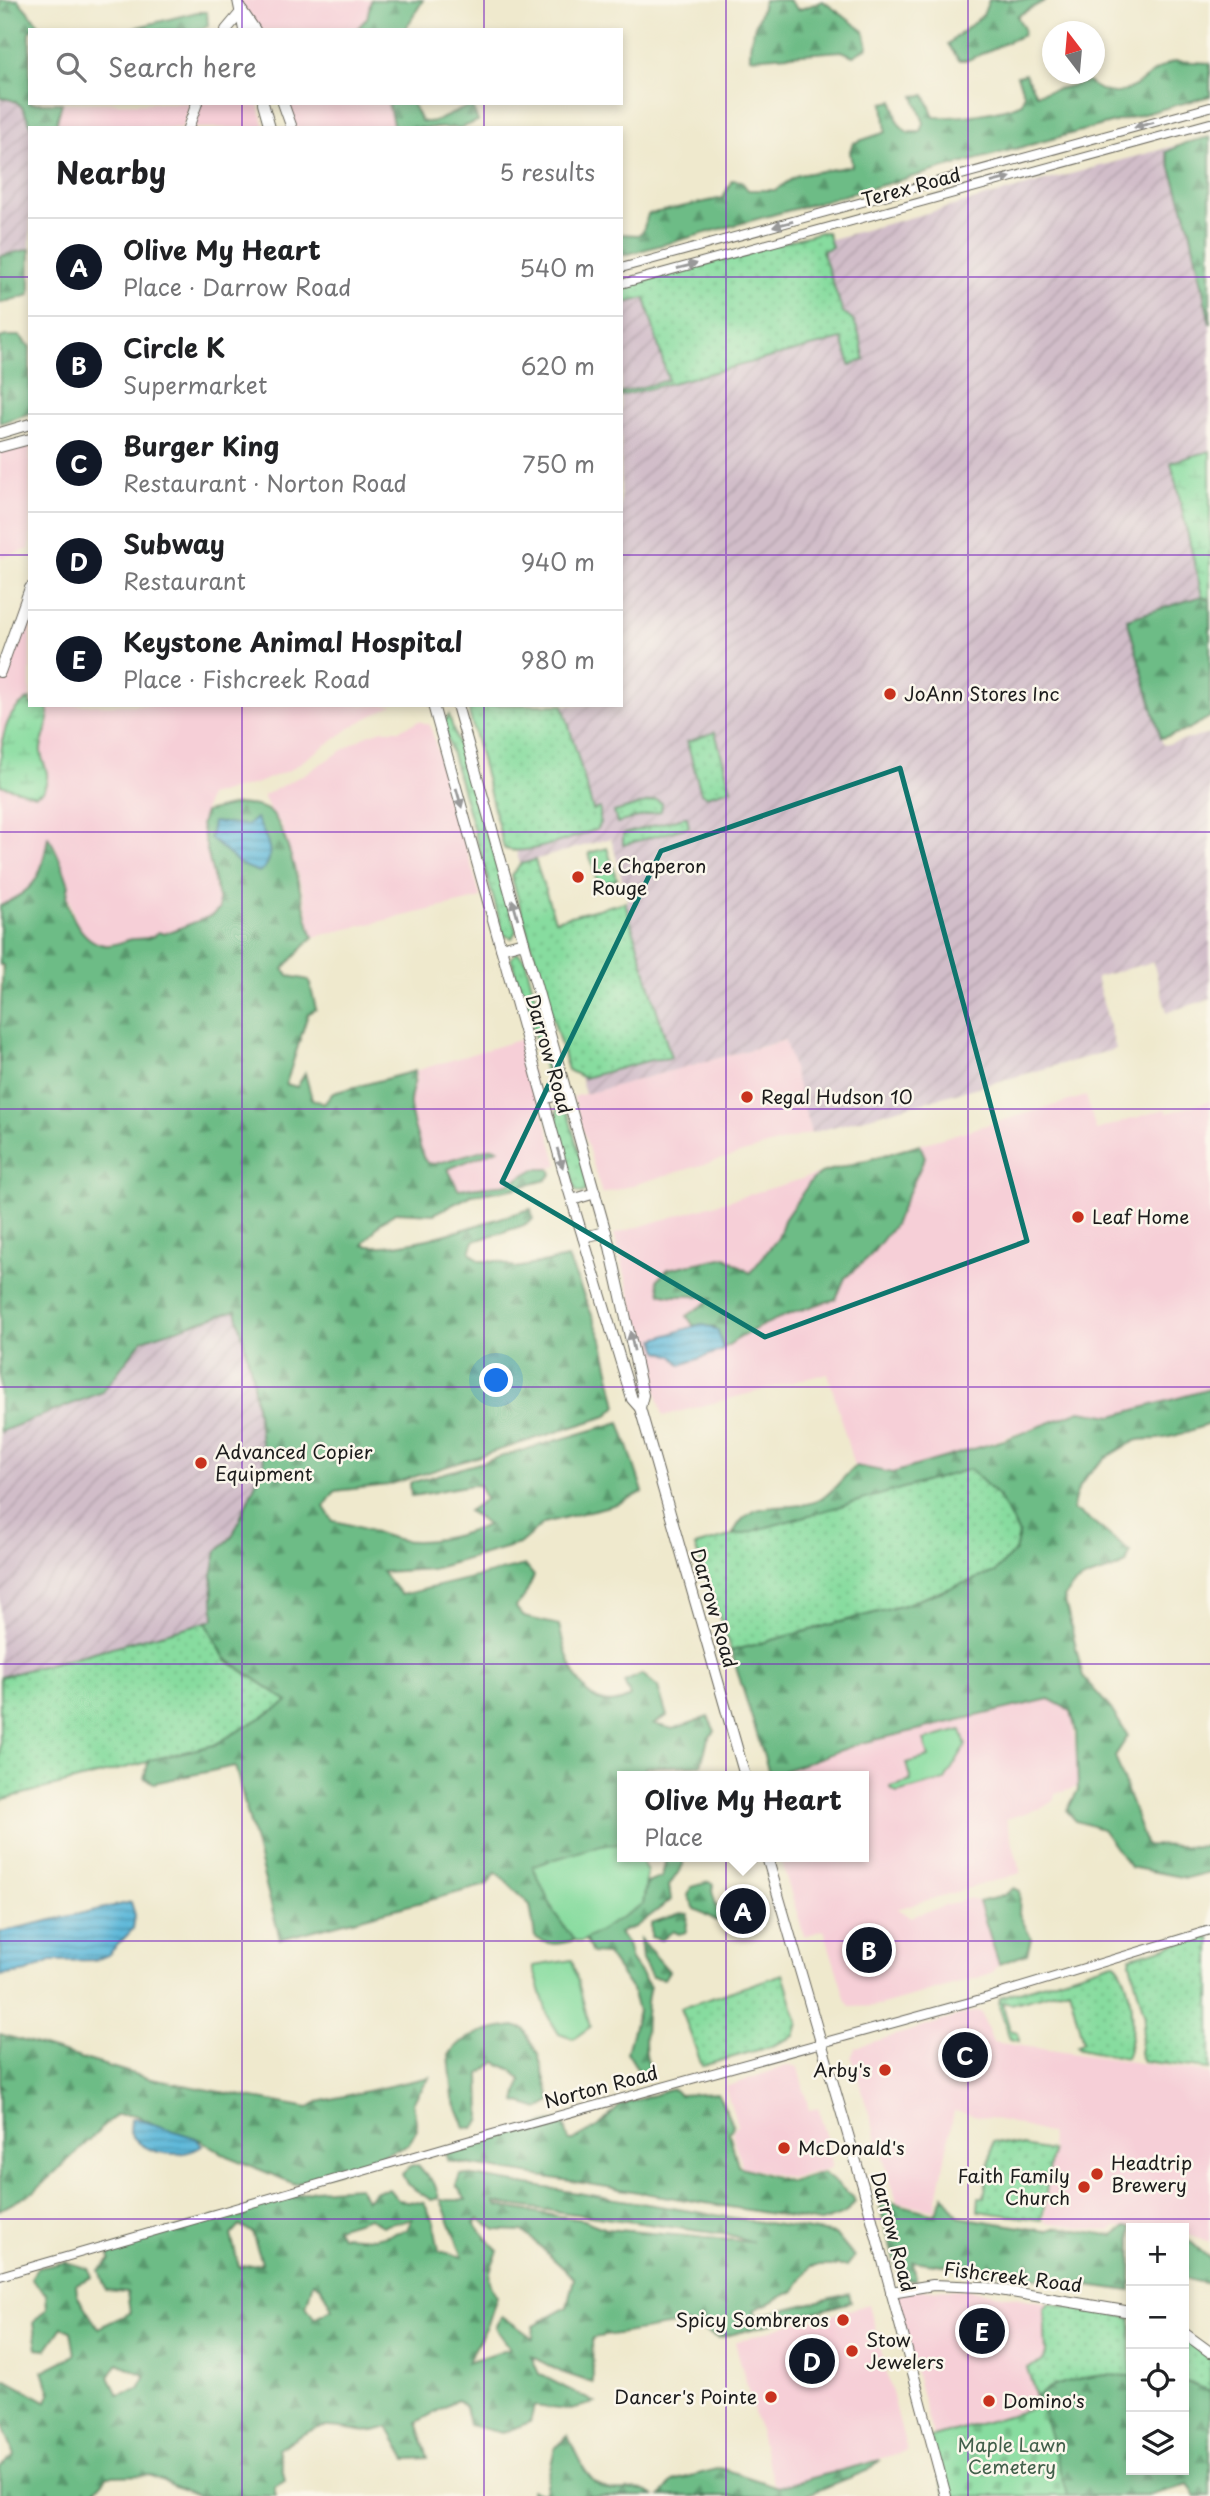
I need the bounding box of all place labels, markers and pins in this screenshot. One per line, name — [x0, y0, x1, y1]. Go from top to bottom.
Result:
place label: JoAnn Stores Inc — [904, 679, 1059, 707]
marker: JoAnn Stores Inc — [882, 686, 898, 702]
place label: Le Chaperon Rouge — [592, 851, 707, 901]
marker: Le Chaperon Rouge — [570, 869, 586, 885]
place label: Regal Hudson 10 — [761, 1082, 913, 1110]
marker: Regal Hudson 10 — [739, 1089, 755, 1105]
place label: Leaf Home — [1092, 1202, 1189, 1230]
marker: Leaf Home — [1070, 1209, 1086, 1225]
place label: Advanced Copier Equipment — [215, 1437, 373, 1487]
marker: Advanced Copier Equipment — [193, 1455, 209, 1471]
pin: A — [720, 1885, 766, 1937]
pin: B — [846, 1924, 892, 1976]
pin: C — [942, 2029, 988, 2081]
place label: Arby's — [813, 2055, 871, 2083]
marker: Arby's — [877, 2062, 893, 2078]
place label: McDonald's — [798, 2133, 905, 2161]
marker: McDonald's — [776, 2140, 792, 2156]
place label: Headtrip Brewery — [1111, 2148, 1192, 2198]
place label: Faith Family Church — [957, 2161, 1070, 2211]
marker: Headtrip Brewery — [1089, 2166, 1105, 2182]
marker: Faith Family Church — [1076, 2179, 1092, 2195]
place label: Spicy Sombreros — [675, 2305, 829, 2333]
pin: E — [959, 2305, 1005, 2357]
marker: Spicy Sombreros — [835, 2312, 851, 2328]
place label: Stow Jewelers — [866, 2325, 944, 2375]
pin: D — [789, 2335, 835, 2387]
marker: Stow Jewelers — [844, 2343, 860, 2359]
place label: Dancer's Pointe — [614, 2382, 757, 2410]
place label: Domino's — [1003, 2386, 1085, 2414]
marker: Dancer's Pointe — [763, 2389, 779, 2405]
marker: Domino's — [981, 2393, 997, 2409]

